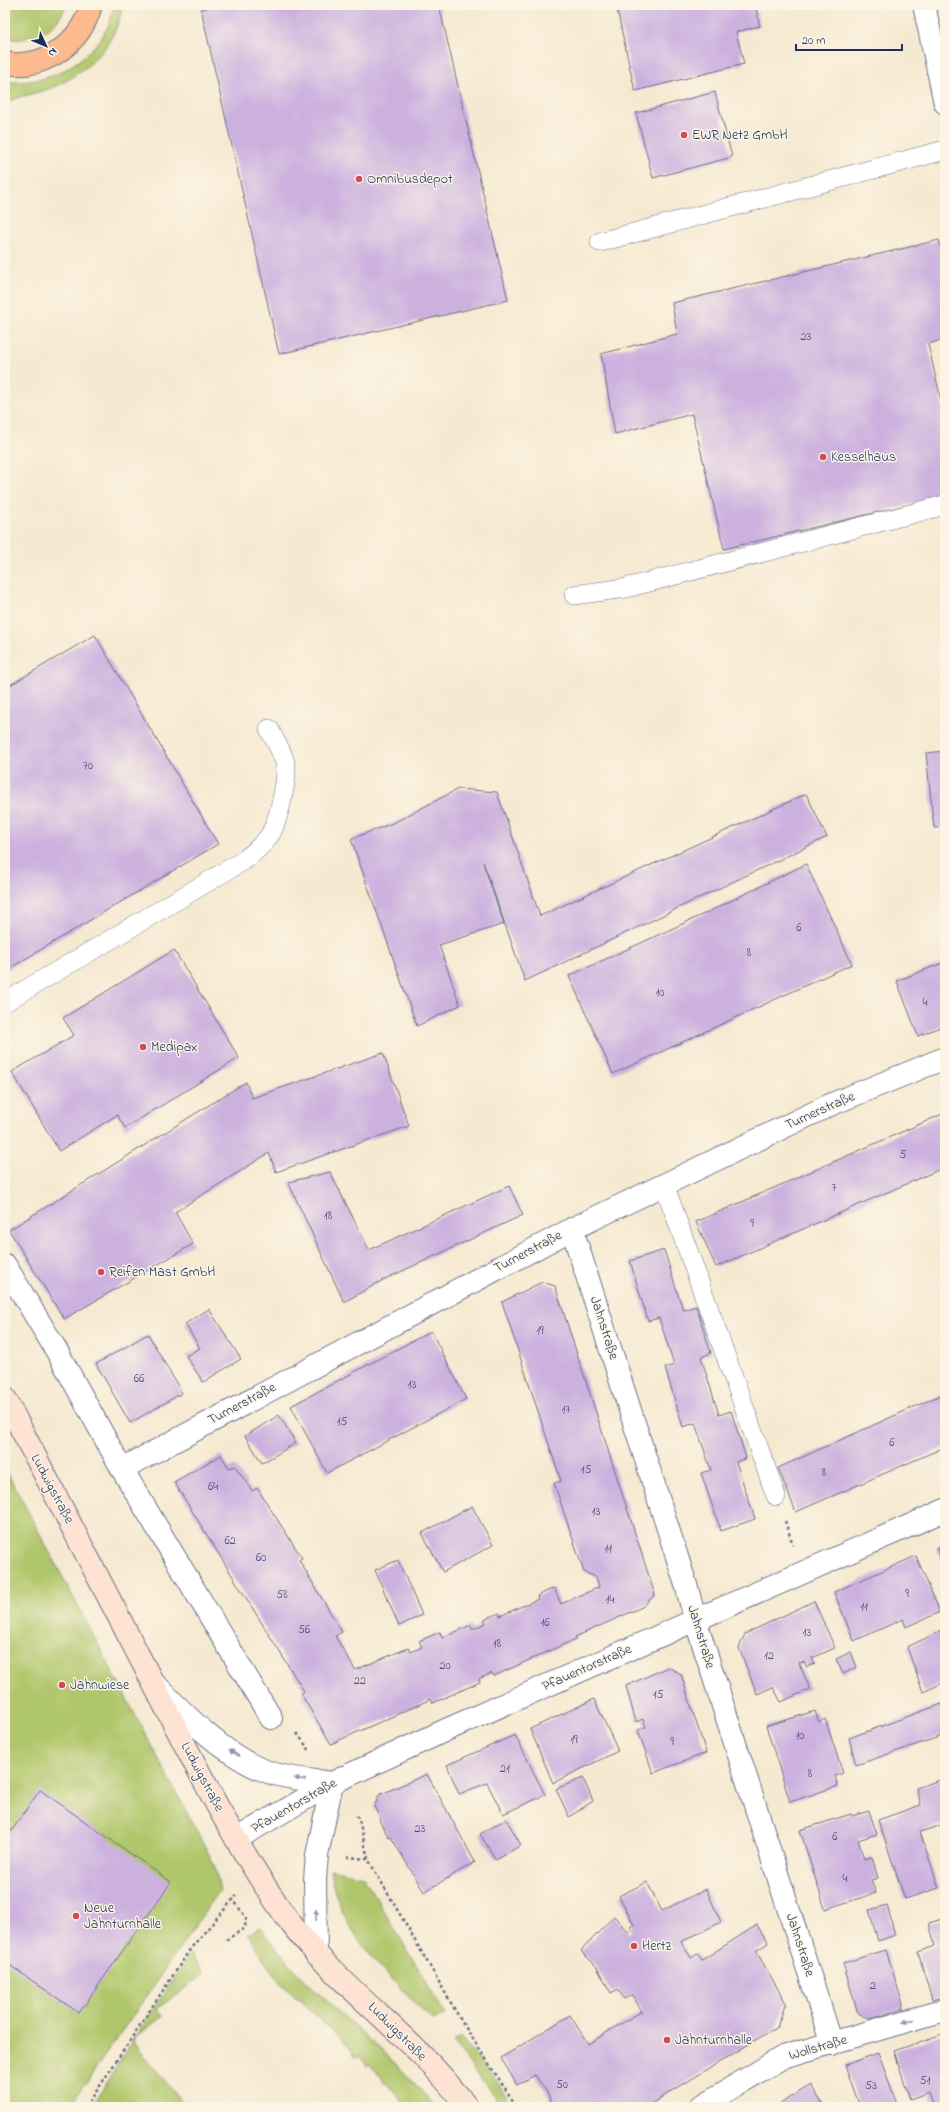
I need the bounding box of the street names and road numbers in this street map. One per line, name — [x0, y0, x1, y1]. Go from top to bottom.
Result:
street label: Turnerstraße — [782, 1086, 859, 1136]
street label: Turnerstraße — [490, 1225, 566, 1279]
street label: Jahnstraße — [584, 1294, 624, 1363]
street label: Turnerstraße — [204, 1377, 280, 1431]
street label: Ludwigstraße — [24, 1450, 80, 1529]
street label: Jahnstraße — [681, 1603, 721, 1672]
street label: Pfauentorstraße — [539, 1639, 636, 1697]
street label: Ludwigstraße — [174, 1738, 230, 1817]
street label: Pfauentorstraße — [247, 1773, 341, 1839]
street label: Jahnstraße — [780, 1911, 820, 1980]
street label: Ludwigstraße — [362, 1998, 432, 2068]
street label: Wollstraße — [786, 2029, 850, 2066]

